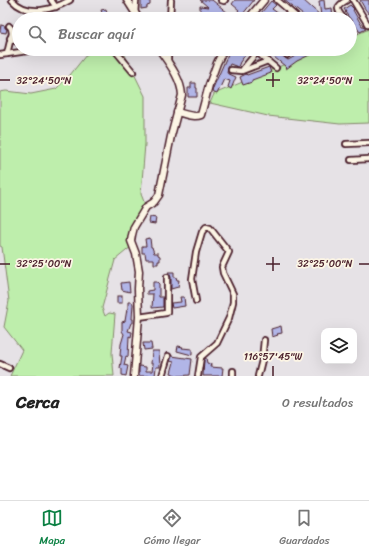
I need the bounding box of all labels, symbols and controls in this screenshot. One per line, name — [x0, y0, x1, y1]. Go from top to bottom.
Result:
search box — [12, 12, 357, 56]
text: Buscar aquí — [58, 21, 135, 47]
icon: search — [26, 23, 48, 45]
text: 32°24'50"N — [17, 72, 71, 90]
text: 32°24'50"N — [298, 72, 352, 90]
text: 32°25'00"N — [17, 255, 71, 273]
text: 32°25'00"N — [298, 255, 352, 273]
map controls — [321, 328, 357, 364]
button: layers — [321, 328, 357, 364]
text: 116°57'45"W — [244, 348, 302, 366]
text: Cerca — [16, 387, 59, 417]
text: 0 resultados — [282, 391, 353, 414]
tab: Mapa — [39, 507, 65, 550]
tab: Cómo llegar — [144, 507, 201, 550]
tab: Guardados — [279, 507, 330, 550]

